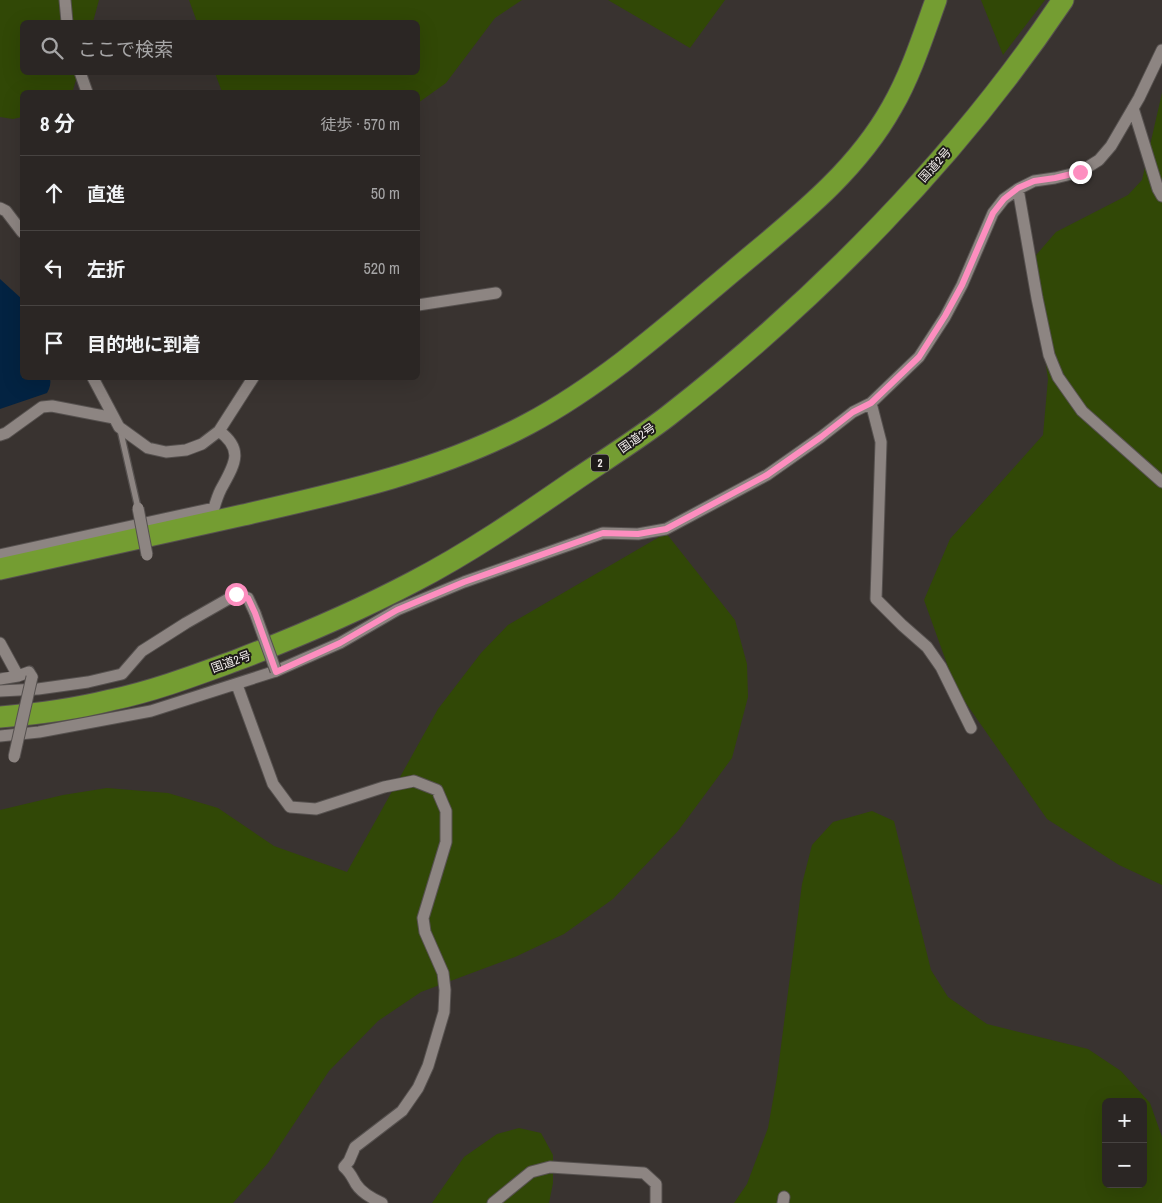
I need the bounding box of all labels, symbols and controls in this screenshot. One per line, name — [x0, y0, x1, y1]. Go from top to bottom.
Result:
search box — [20, 20, 420, 75]
icon: search — [38, 34, 66, 62]
text: ここで検索 — [78, 36, 173, 62]
text: 8 分 — [40, 109, 75, 138]
text: 徒歩 · 570 m — [321, 113, 400, 135]
street label: 国道2号 — [915, 144, 955, 186]
route end — [1069, 161, 1092, 184]
icon: ahead — [40, 179, 68, 207]
text: 直進 — [87, 181, 125, 207]
text: 50 m — [371, 182, 400, 204]
icon: left — [40, 254, 68, 282]
text: 左折 — [87, 256, 125, 282]
text: 520 m — [364, 257, 400, 279]
icon: arrive — [40, 329, 68, 357]
text: 目的地に到着 — [87, 331, 201, 357]
street label: 国道2号 — [615, 420, 659, 456]
road number: 2 — [591, 454, 609, 472]
route start — [225, 583, 248, 606]
street label: 国道2号 — [209, 647, 253, 677]
map controls — [1102, 1098, 1147, 1188]
button: + — [1102, 1098, 1147, 1143]
button: − — [1102, 1143, 1147, 1188]

